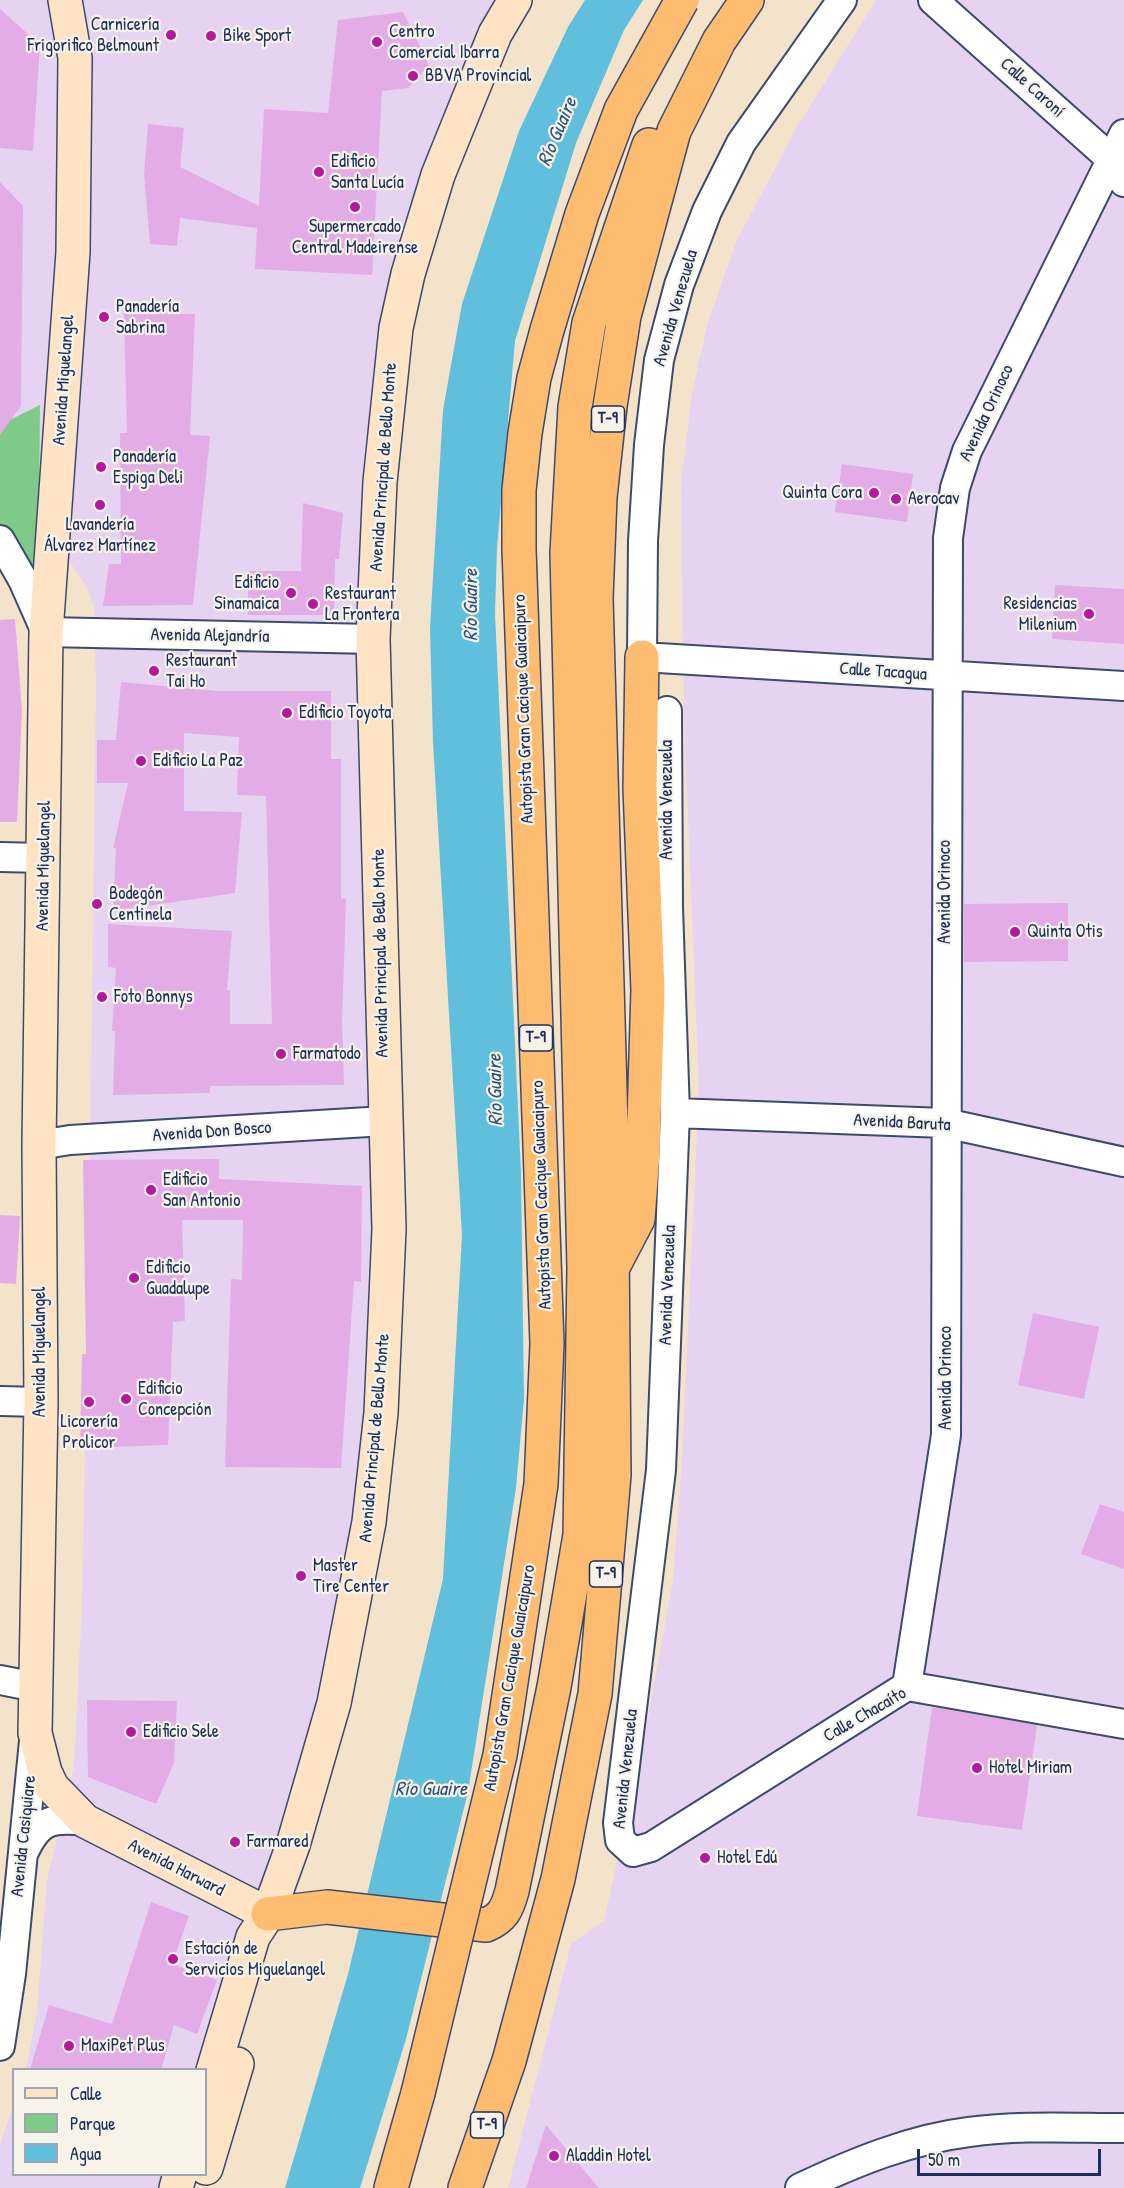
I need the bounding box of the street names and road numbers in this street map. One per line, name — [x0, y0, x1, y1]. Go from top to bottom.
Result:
street label: Calle Caroní — [995, 53, 1069, 123]
street label: Avenida Venezuela — [649, 247, 703, 369]
street label: Avenida Miguelangel — [49, 314, 79, 446]
street label: Avenida Orinoco — [955, 361, 1019, 465]
street label: Avenida Principal de Bello Monte — [366, 362, 402, 572]
road number: T-9 — [592, 406, 624, 432]
street label: Autopista Gran Cacique Guaicaipuro — [509, 594, 539, 824]
street label: Avenida Alejandría — [150, 624, 270, 648]
street label: Calle Tacagua — [838, 658, 928, 686]
street label: Avenida Venezuela — [656, 740, 678, 860]
street label: Avenida Miguelangel — [32, 801, 56, 931]
street label: Avenida Orinoco — [934, 840, 956, 944]
street label: Avenida Principal de Bello Monte — [368, 848, 394, 1058]
road number: T-9 — [520, 1025, 552, 1051]
street label: Autopista Gran Cacique Guaicaipuro — [527, 1080, 557, 1310]
street label: Avenida Baruta — [853, 1110, 951, 1136]
street label: Avenida Don Bosco — [152, 1117, 272, 1147]
street label: Avenida Venezuela — [655, 1225, 681, 1345]
street label: Avenida Miguelangel — [29, 1287, 51, 1417]
street label: Avenida Orinoco — [935, 1326, 957, 1430]
street label: Avenida Principal de Bello Monte — [355, 1333, 395, 1543]
road number: T-9 — [590, 1561, 622, 1587]
street label: Autopista Gran Cacique Guaicaipuro — [479, 1563, 541, 1793]
street label: Calle Chacaíto — [820, 1683, 910, 1747]
street label: Avenida Venezuela — [609, 1708, 643, 1830]
street label: Avenida Casiquiare — [7, 1774, 41, 1898]
street label: Avenida Harward — [124, 1834, 228, 1902]
road number: T-9 — [470, 2112, 504, 2138]

